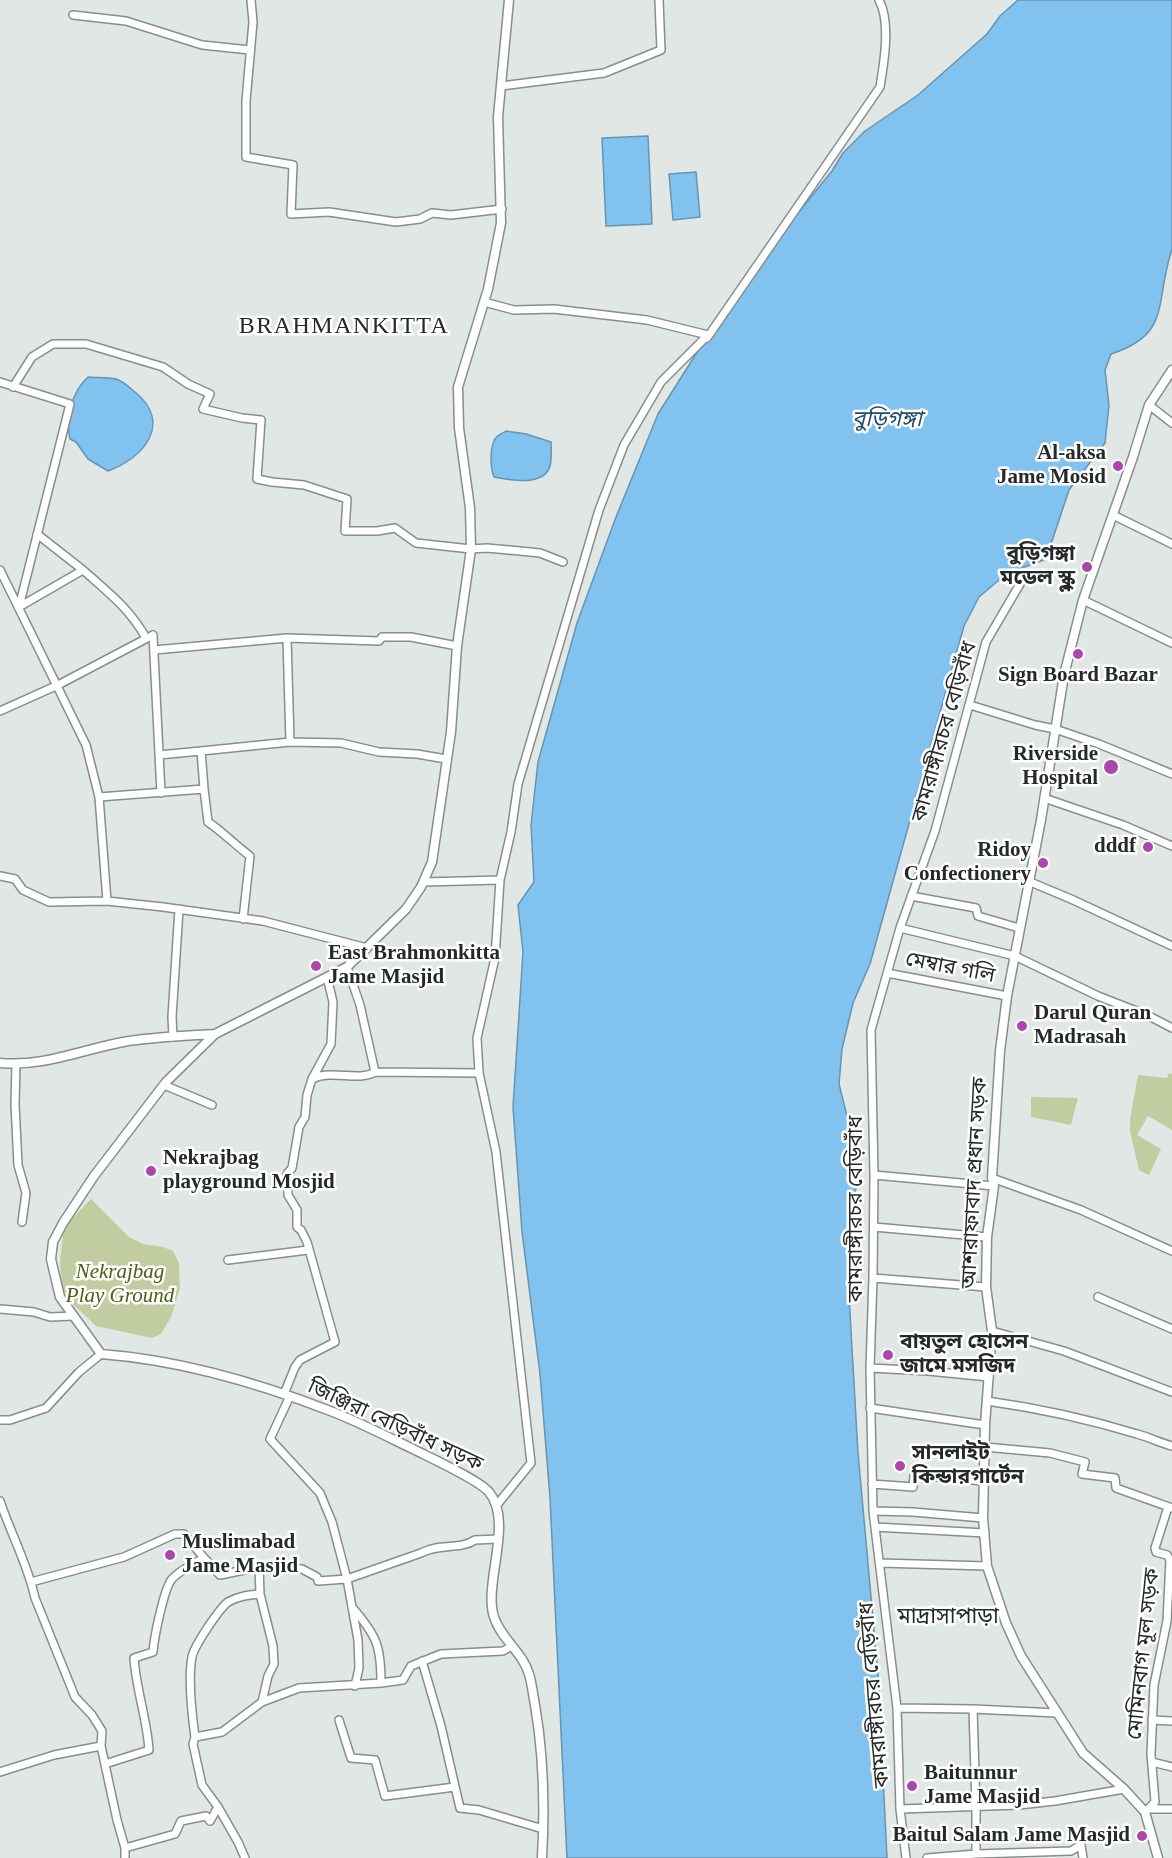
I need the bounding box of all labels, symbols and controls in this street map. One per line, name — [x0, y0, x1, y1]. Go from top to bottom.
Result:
district label: BRAHMANKITTA — [239, 313, 449, 341]
water label: বুড়িগঙ্গা — [852, 407, 922, 433]
place label: Al-aksa Jame Mosid — [997, 441, 1106, 491]
marker: Al-aksa Jame Mosid — [1111, 459, 1125, 473]
place label: বুড়িগঙ্গা মডেল স্কুল — [1000, 542, 1075, 592]
marker: বুড়িগঙ্গা মডেল স্কুল — [1080, 560, 1094, 574]
street label: কামরাঙ্গীরচর বেড়িবাঁধ — [907, 639, 983, 825]
marker: Sign Board Bazar — [1071, 647, 1085, 661]
place label: Sign Board Bazar — [998, 663, 1158, 689]
place label: Riverside Hospital — [1013, 742, 1098, 792]
marker: Riverside Hospital — [1102, 758, 1120, 776]
place label: dddf — [1094, 834, 1136, 860]
place label: Ridoy Confectionery — [904, 838, 1031, 888]
marker: dddf — [1141, 840, 1155, 854]
marker: Ridoy Confectionery — [1036, 856, 1050, 870]
place label: East Brahmonkitta Jame Masjid — [328, 941, 500, 991]
street label: মেম্বার গলি — [903, 947, 997, 989]
marker: East Brahmonkitta Jame Masjid — [309, 959, 323, 973]
place label: Darul Quran Madrasah — [1034, 1001, 1151, 1051]
marker: Darul Quran Madrasah — [1015, 1019, 1029, 1033]
street label: আশরাফাবাদ প্রধান সড়ক — [957, 1077, 993, 1289]
street label: কামরাঙ্গীরচর বেড়িবাঁধ — [843, 1116, 869, 1302]
place label: Nekrajbag playground Mosjid — [163, 1146, 335, 1196]
marker: Nekrajbag playground Mosjid — [144, 1164, 158, 1178]
park label: Nekrajbag Play Ground — [66, 1259, 174, 1309]
place label: বায়তুল হোসেন জামে মসজিদ — [900, 1330, 1028, 1380]
marker: বায়তুল হোসেন জামে মসজিদ — [881, 1348, 895, 1362]
street label: জিঞ্জিরা বেড়িবাঁধ সড়ক — [304, 1374, 486, 1478]
place label: সানলাইট কিন্ডারগার্টেন — [912, 1441, 1024, 1491]
marker: সানলাইট কিন্ডারগার্টেন — [893, 1459, 907, 1473]
place label: Muslimabad Jame Masjid — [182, 1530, 298, 1580]
marker: Muslimabad Jame Masjid — [163, 1548, 177, 1562]
street label: মোমিনবাগ মূল সড়ক — [1122, 1567, 1166, 1741]
street label: কামরাঙ্গীরচর বেড়িবাঁধ — [854, 1601, 896, 1789]
district label: মাদ্রাসাপাড়া — [897, 1604, 999, 1630]
place label: Baitunnur Jame Masjid — [924, 1761, 1040, 1811]
marker: Baitunnur Jame Masjid — [905, 1779, 919, 1793]
place label: Baitul Salam Jame Masjid — [893, 1823, 1130, 1849]
marker: Baitul Salam Jame Masjid — [1135, 1829, 1149, 1843]

